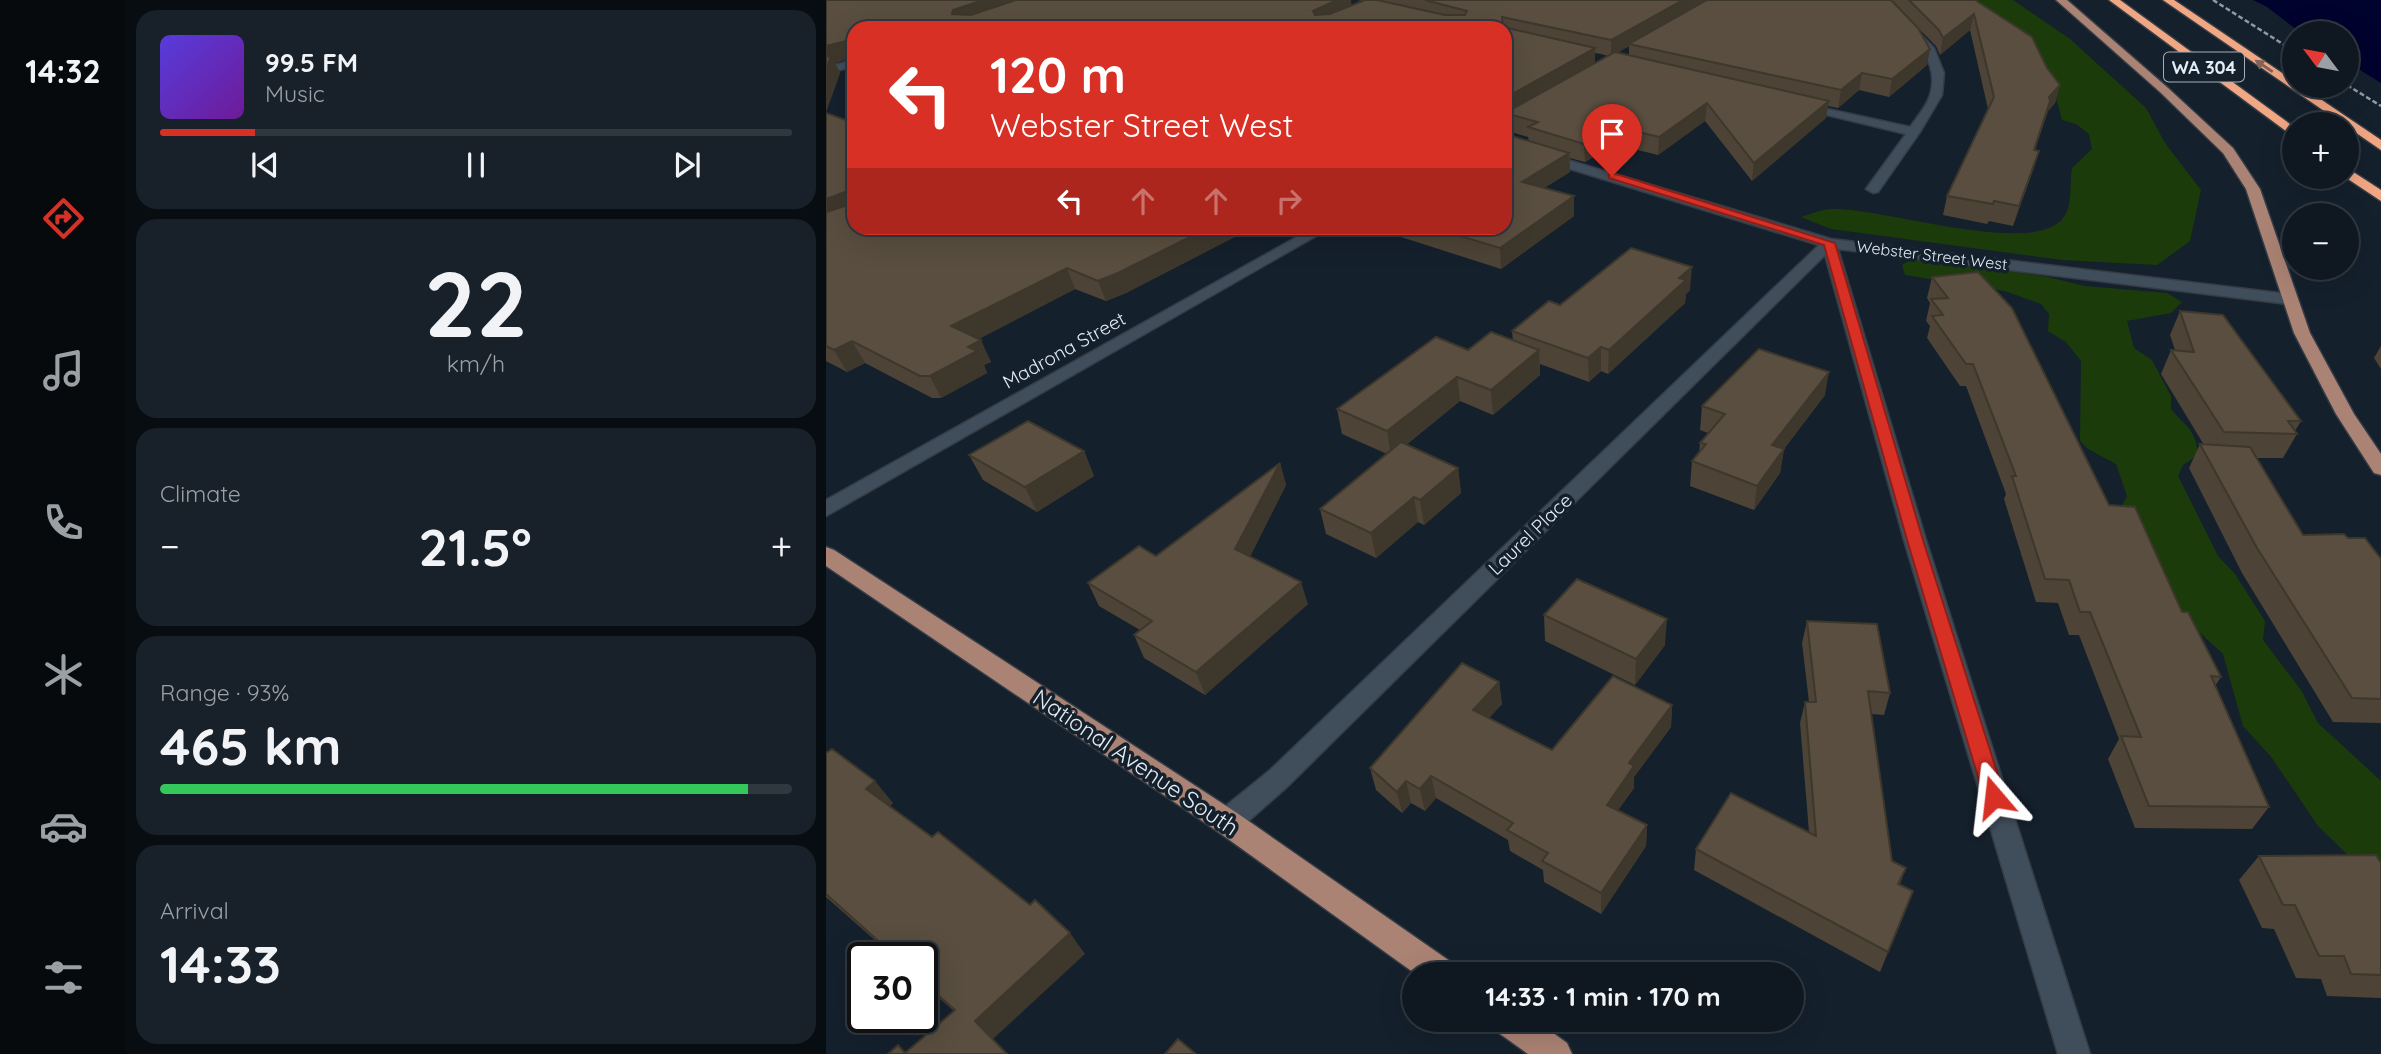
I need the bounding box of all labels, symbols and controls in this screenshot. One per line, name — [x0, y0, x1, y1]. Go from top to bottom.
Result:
north arrow — [2282, 21, 2359, 98]
map controls — [2282, 21, 2359, 280]
text: 120 m — [990, 44, 1126, 105]
text: 99.5 FM — [265, 46, 358, 79]
icon: left — [875, 49, 966, 140]
text: 14:32 — [25, 51, 101, 91]
road number: WA 304 — [2164, 52, 2244, 82]
one-way arrow — [2254, 60, 2274, 73]
text: Music — [265, 79, 325, 108]
pin — [1582, 104, 1642, 176]
text: Webster Street West — [990, 105, 1293, 145]
button: + — [2282, 112, 2359, 189]
icon: arrive — [1593, 115, 1631, 153]
icon: previous — [246, 146, 284, 184]
icon: pause — [457, 146, 495, 184]
icon: next — [668, 146, 706, 184]
icon: left — [1051, 182, 1089, 220]
icon: ahead — [1124, 182, 1162, 220]
icon: ahead — [1197, 182, 1235, 220]
icon: right — [1270, 182, 1308, 220]
icon: directions — [39, 194, 88, 243]
button: − — [2282, 203, 2359, 280]
street label: Webster Street West — [1856, 236, 2008, 274]
text: 22 — [424, 246, 528, 360]
street label: Madrona Street — [998, 306, 1130, 394]
icon: music — [39, 346, 88, 395]
text: km/h — [447, 349, 505, 378]
text: Climate — [160, 479, 241, 508]
street label: Laurel Place — [1483, 488, 1577, 580]
icon: phone — [39, 498, 88, 547]
text: 21.5° — [419, 514, 532, 579]
text: − — [160, 522, 180, 570]
text: + — [771, 522, 792, 570]
icon: climate — [39, 650, 88, 699]
text: Range · 93% — [160, 678, 289, 707]
street label: National Avenue South — [1028, 682, 1244, 842]
text: 465 km — [160, 713, 341, 778]
position arrow — [1957, 760, 2031, 834]
icon: car — [39, 802, 88, 851]
text: Arrival — [160, 896, 229, 925]
text: 14:33 — [160, 931, 281, 996]
speed limit sign: 30 — [847, 942, 938, 1033]
icon: filters — [39, 953, 88, 1002]
text: 14:33 · 1 min · 170 m — [1485, 980, 1721, 1013]

